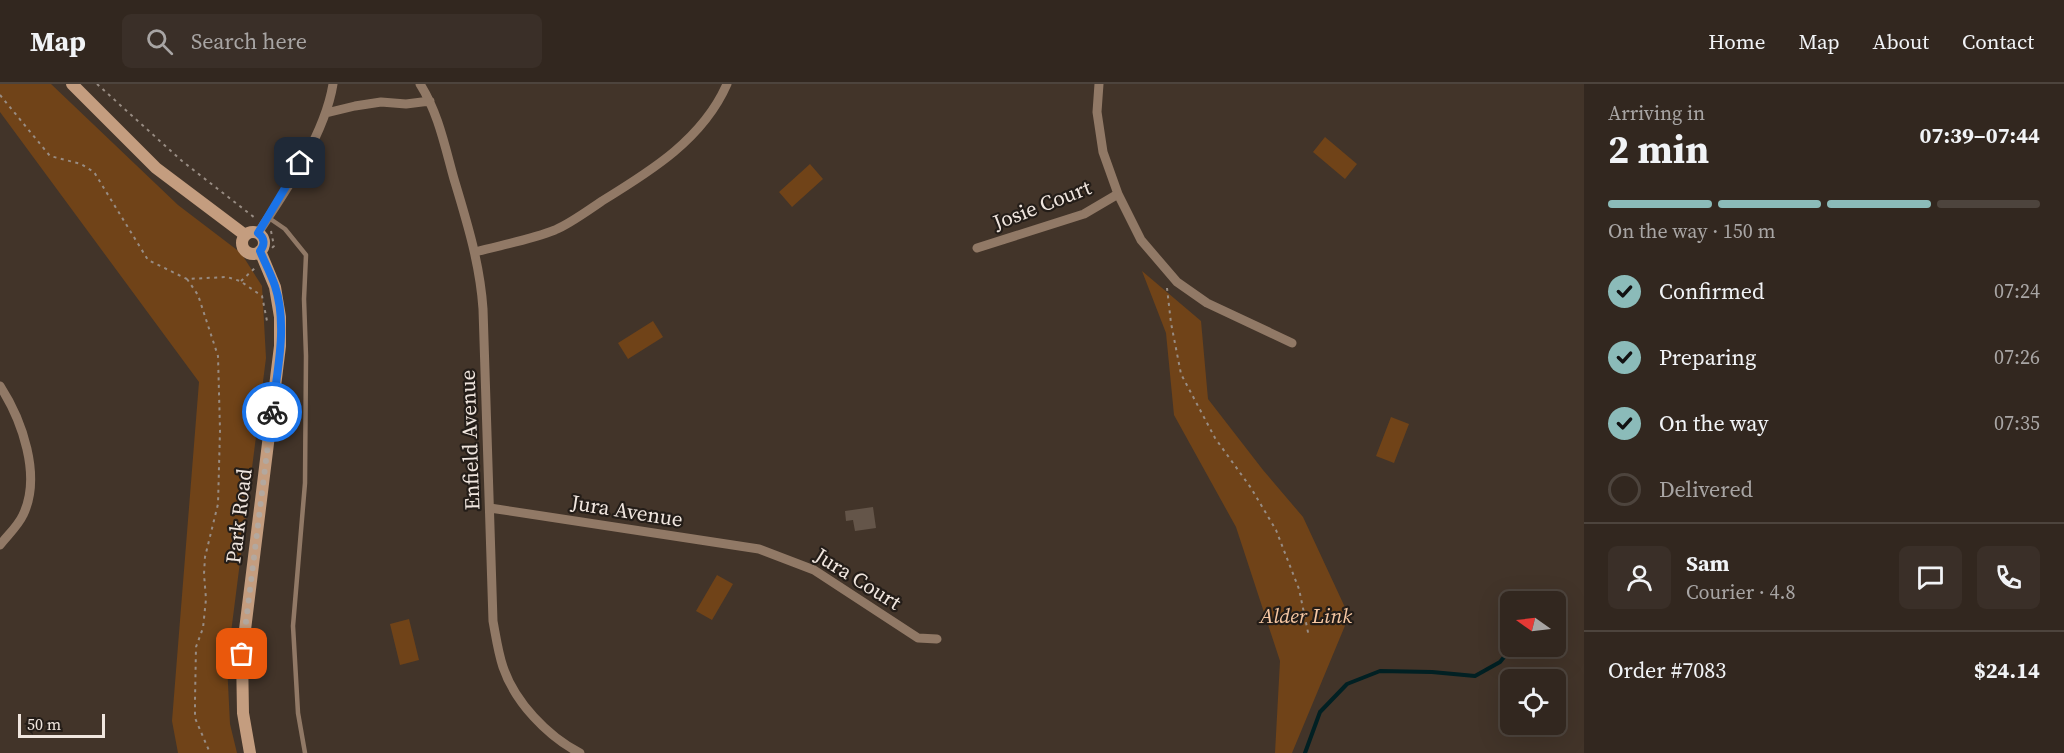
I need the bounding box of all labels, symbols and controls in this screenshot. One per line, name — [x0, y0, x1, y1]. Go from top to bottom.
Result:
search box — [122, 14, 542, 68]
text: Map — [30, 22, 86, 60]
icon: search — [143, 25, 176, 58]
text: Search here — [191, 26, 307, 56]
text: Home — [1708, 27, 1766, 56]
text: Map — [1799, 27, 1840, 56]
text: About — [1873, 27, 1929, 56]
text: Contact — [1962, 27, 2034, 56]
text: Arriving in — [1608, 99, 1705, 127]
text: 07:39–07:44 — [1920, 120, 2040, 150]
text: 2 min — [1608, 123, 1709, 176]
pin — [274, 137, 325, 188]
icon: home — [283, 146, 316, 179]
street label: Josie Court — [988, 173, 1095, 237]
text: On the way · 150 m — [1608, 217, 1775, 245]
icon: check — [1608, 275, 1641, 308]
text: Confirmed — [1659, 276, 1764, 306]
text: 07:24 — [1994, 277, 2040, 305]
icon: check — [1608, 341, 1641, 374]
text: Preparing — [1659, 342, 1756, 372]
text: 07:26 — [1994, 343, 2040, 371]
street label: Enfield Avenue — [453, 369, 486, 511]
courier — [242, 382, 302, 442]
icon: bike — [256, 396, 289, 429]
icon: check — [1608, 407, 1641, 440]
text: On the way — [1659, 408, 1768, 438]
text: 07:35 — [1994, 409, 2040, 437]
street label: Park Road — [218, 467, 259, 565]
text: Delivered — [1659, 474, 1753, 504]
street label: Jura Avenue — [568, 487, 685, 534]
street label: Jura Court — [809, 540, 907, 617]
button: person — [1608, 546, 1671, 609]
button: chat — [1899, 546, 1962, 609]
button: phone — [1977, 546, 2040, 609]
text: Sam — [1686, 548, 1730, 578]
text: Courier · 4.8 — [1686, 578, 1795, 606]
north arrow — [1500, 591, 1566, 657]
map controls — [1500, 591, 1566, 735]
park label: Alder Link — [1259, 601, 1352, 630]
pin — [216, 628, 267, 679]
icon: bag — [225, 637, 258, 670]
text: Order #7083 — [1608, 655, 1726, 685]
text: $24.14 — [1974, 655, 2040, 685]
button: locate — [1500, 669, 1566, 735]
scale bar — [18, 711, 105, 738]
text: 50 m — [27, 713, 61, 735]

